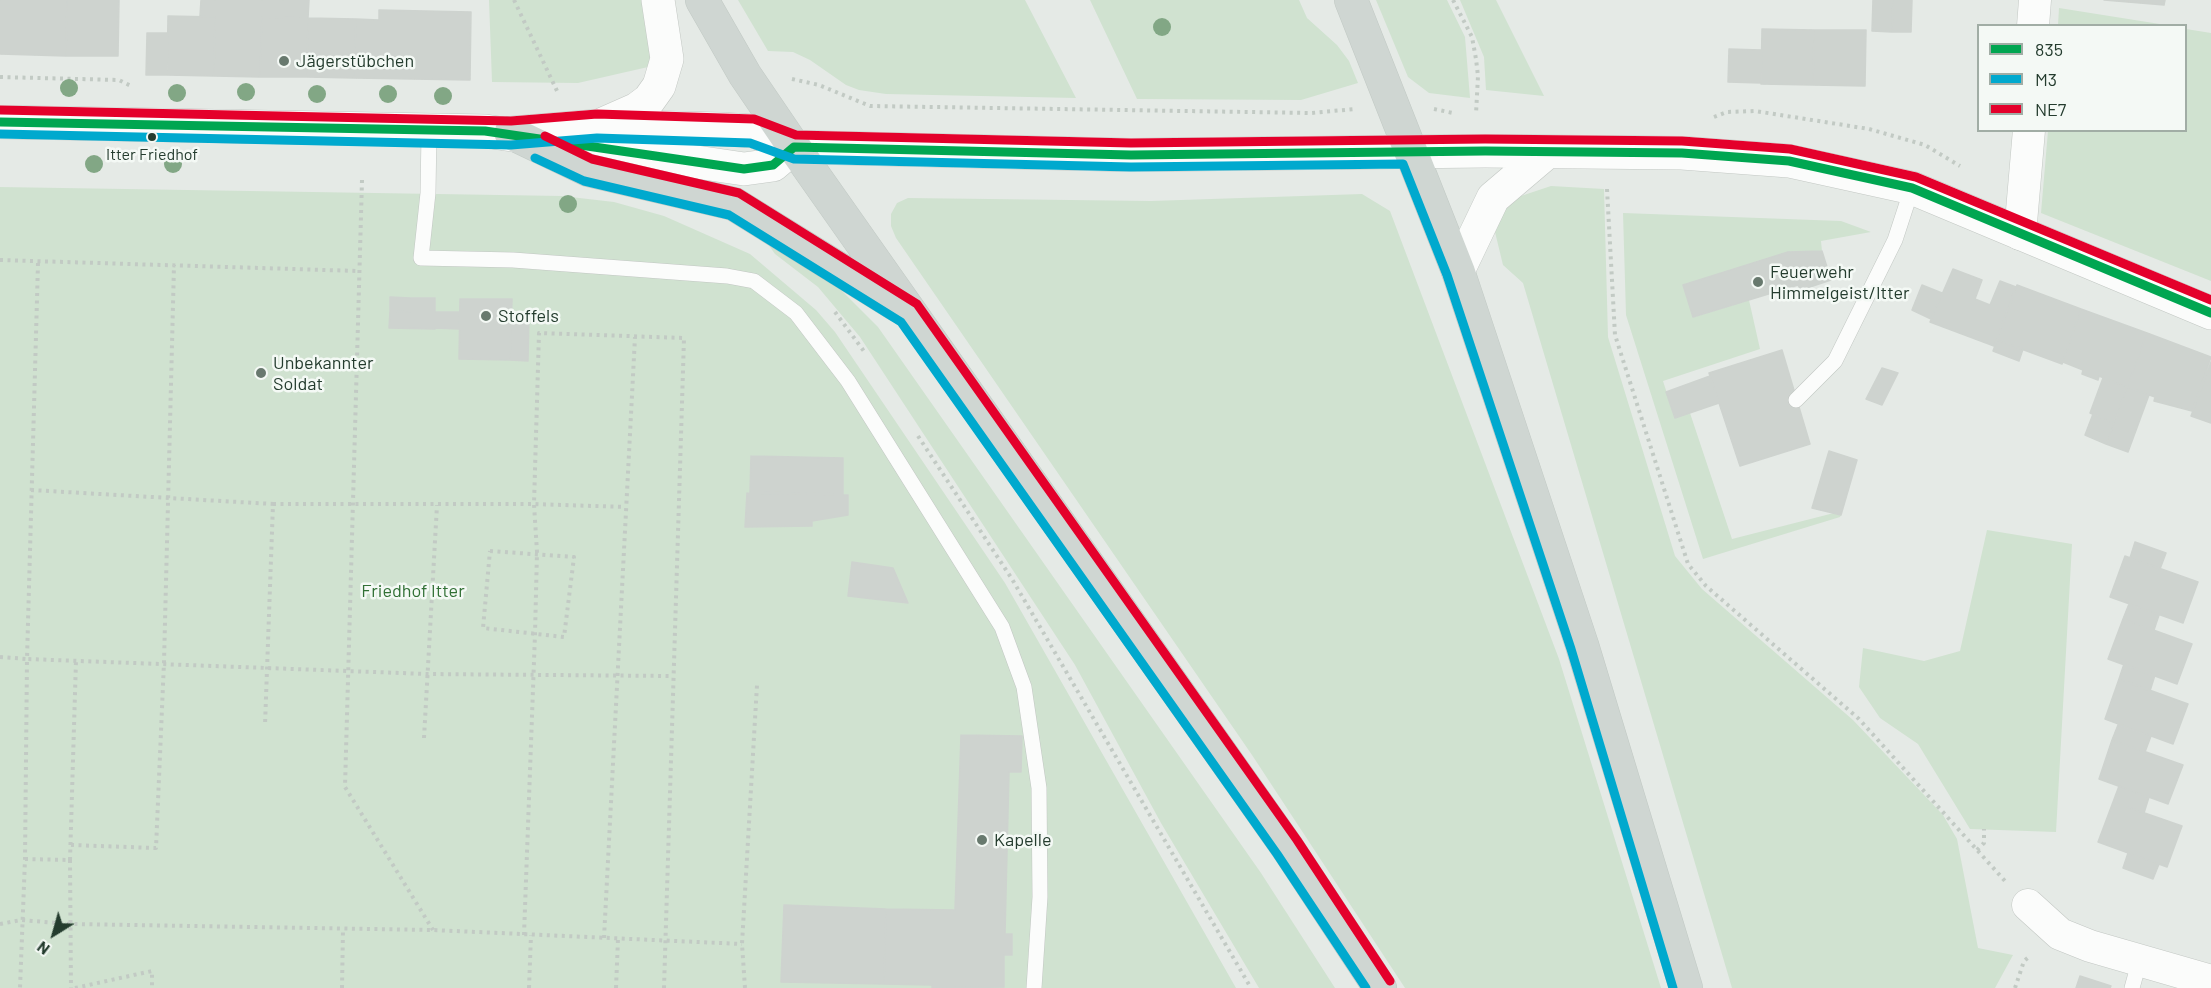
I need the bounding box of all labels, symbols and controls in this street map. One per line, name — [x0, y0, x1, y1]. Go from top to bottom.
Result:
legend — [1977, 24, 2187, 132]
text: 835 — [2035, 38, 2063, 60]
place label: Jägerstübchen — [296, 50, 414, 72]
marker: Jägerstübchen — [277, 54, 291, 68]
text: M3 — [2035, 68, 2057, 90]
text: NE7 — [2035, 98, 2066, 120]
marker: Itter Friedhof — [146, 131, 158, 143]
place label: Itter Friedhof — [106, 145, 198, 165]
place label: Feuerwehr Himmelgeist/Itter — [1770, 261, 1910, 304]
marker: Feuerwehr Himmelgeist/Itter — [1751, 275, 1765, 289]
place label: Stoffels — [498, 305, 559, 327]
marker: Stoffels — [479, 309, 493, 323]
place label: Unbekannter Soldat — [273, 352, 374, 394]
marker: Unbekannter Soldat — [254, 366, 268, 380]
park label: Friedhof Itter — [361, 580, 465, 602]
place label: Kapelle — [994, 829, 1051, 851]
marker: Kapelle — [975, 833, 989, 847]
north arrow — [24, 904, 84, 964]
text: N — [33, 938, 53, 960]

